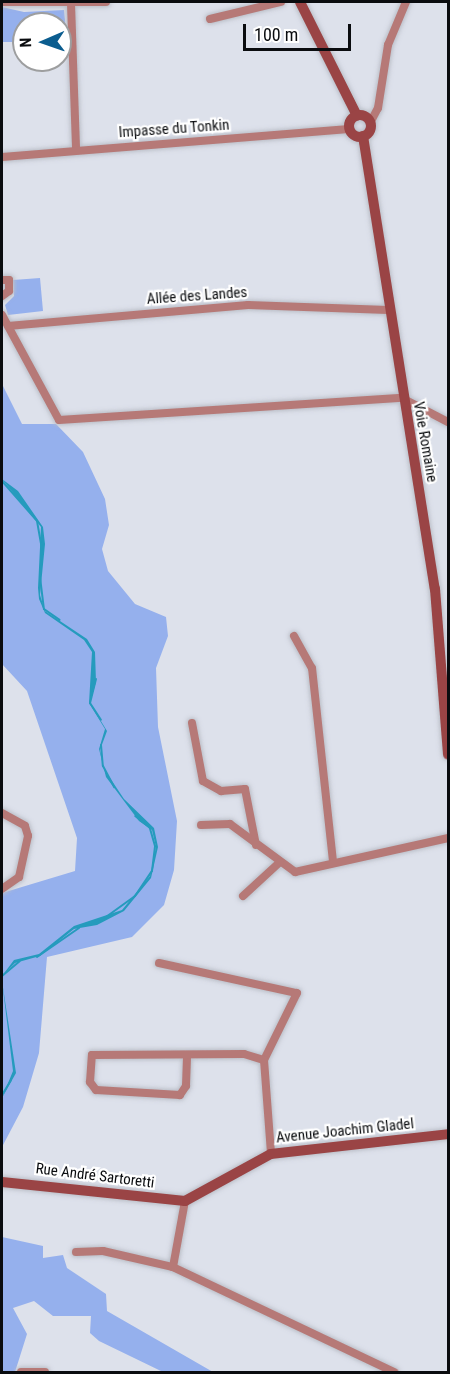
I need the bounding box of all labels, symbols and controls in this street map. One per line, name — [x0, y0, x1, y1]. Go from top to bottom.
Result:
north arrow — [12, 12, 72, 72]
scale bar — [246, 12, 354, 50]
text: 100 m — [254, 24, 298, 45]
text: N — [16, 37, 35, 48]
street label: Impasse du Tonkin — [118, 116, 230, 142]
street label: Allée des Landes — [146, 284, 248, 308]
street label: Voie Romaine — [409, 400, 441, 484]
street label: Avenue Joachim Gladel — [275, 1115, 415, 1147]
street label: Rue André Sartoretti — [35, 1160, 155, 1192]

